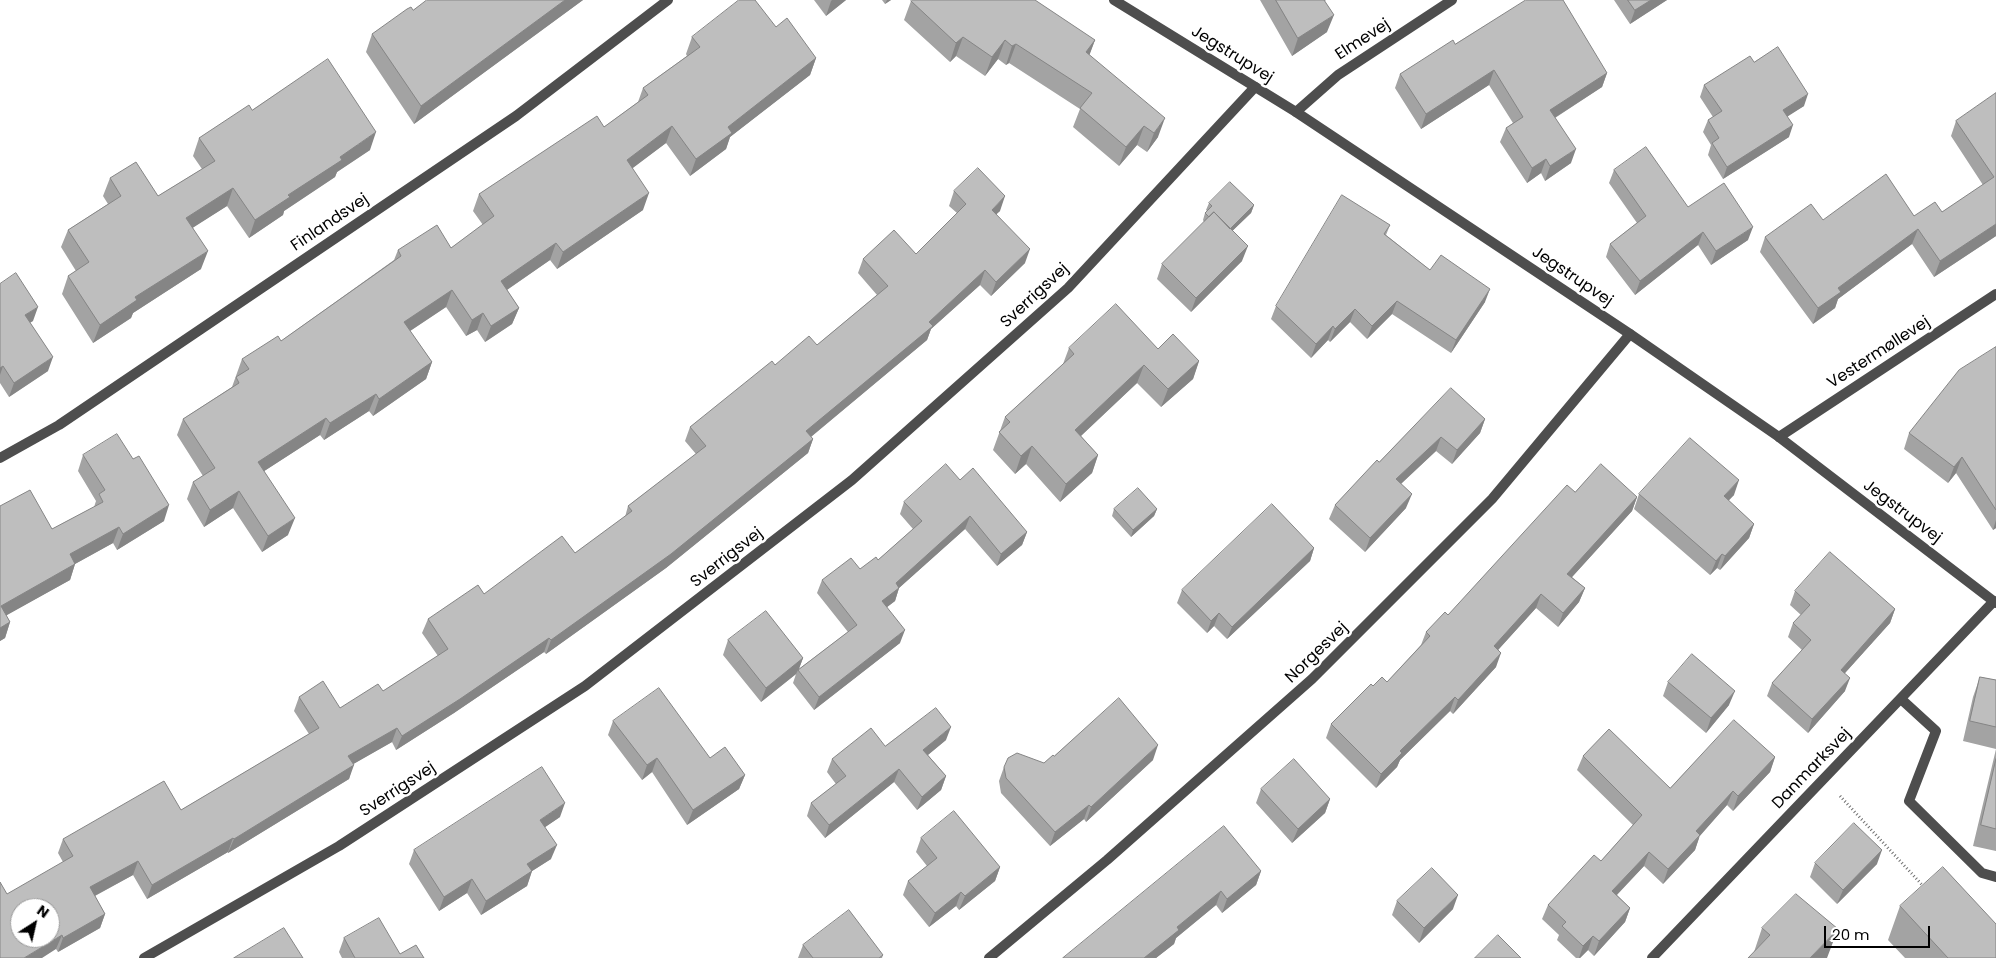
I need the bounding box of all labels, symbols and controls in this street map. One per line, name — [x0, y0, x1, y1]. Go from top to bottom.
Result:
street label: Elmevej — [1332, 15, 1394, 65]
street label: Jegstrupvej — [1187, 22, 1277, 88]
street label: Finlandsvej — [288, 190, 372, 256]
street label: Jegstrupvej — [1528, 243, 1616, 311]
street label: Sverrigsvej — [997, 260, 1073, 332]
street label: Vestermøllevej — [1824, 313, 1934, 393]
street label: Jegstrupvej — [1859, 476, 1945, 548]
street label: Sverrigsvej — [687, 524, 767, 592]
street label: Norgesvej — [1282, 619, 1352, 687]
street label: Danmarksvej — [1769, 725, 1855, 813]
street label: Sverrigsvej — [357, 758, 439, 822]
north arrow — [10, 898, 60, 948]
text: N — [33, 900, 53, 923]
scale bar — [1826, 916, 1932, 948]
text: 20 m — [1832, 924, 1870, 945]

